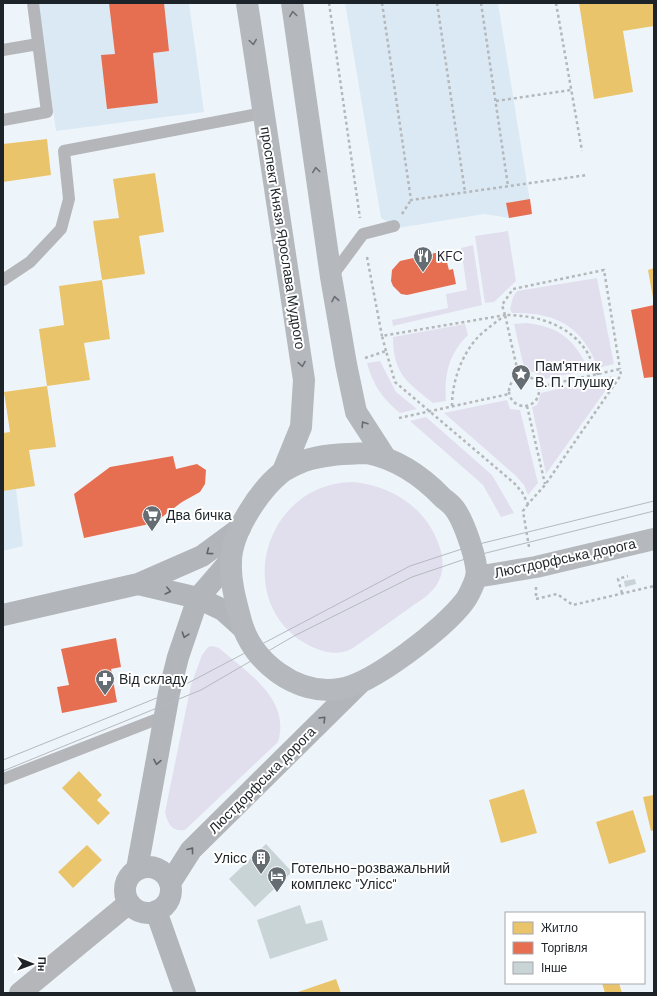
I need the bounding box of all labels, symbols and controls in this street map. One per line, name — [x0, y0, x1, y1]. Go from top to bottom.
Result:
one-way arrow — [289, 11, 298, 17]
one-way arrow — [248, 39, 257, 45]
street label: проспект Князя Ярослава Мудрого — [256, 125, 310, 351]
one-way arrow — [312, 167, 321, 173]
restaurant icon: KFC — [412, 245, 434, 273]
place label: KFC — [437, 247, 463, 265]
one-way arrow — [331, 296, 339, 302]
place label: Пам'ятник В. П. Глушку — [535, 357, 614, 391]
one-way arrow — [297, 361, 306, 367]
place icon: Пам'ятник В. П. Глушку — [510, 363, 532, 391]
one-way arrow — [361, 421, 369, 428]
supermarket icon: Два бичка — [141, 504, 163, 532]
place label: Два бичка — [166, 506, 232, 524]
street label: Люстдорфська дорога — [493, 534, 638, 582]
one-way arrow — [206, 547, 213, 554]
one-way arrow — [164, 586, 171, 595]
one-way arrow — [181, 632, 190, 639]
pharmacy icon: Від складу — [94, 668, 116, 696]
place label: Від складу — [119, 670, 188, 688]
one-way arrow — [318, 716, 326, 724]
street label: Люстдорфська дорога — [205, 722, 320, 837]
one-way arrow — [153, 759, 162, 765]
building icon: Улісс — [250, 847, 272, 875]
one-way arrow — [187, 848, 194, 855]
place label: Улісс — [214, 849, 247, 867]
place label: Готельно-розважальний комплекс "Улісс" — [291, 859, 450, 893]
hotel icon: Готельно-розважальний комплекс "Улісс" — [266, 865, 288, 893]
legend — [505, 912, 645, 984]
text: Житло — [541, 920, 578, 936]
text: Торгівля — [541, 940, 587, 956]
north arrow — [12, 944, 52, 984]
text: Пн — [35, 957, 49, 972]
text: Інше — [541, 960, 568, 976]

